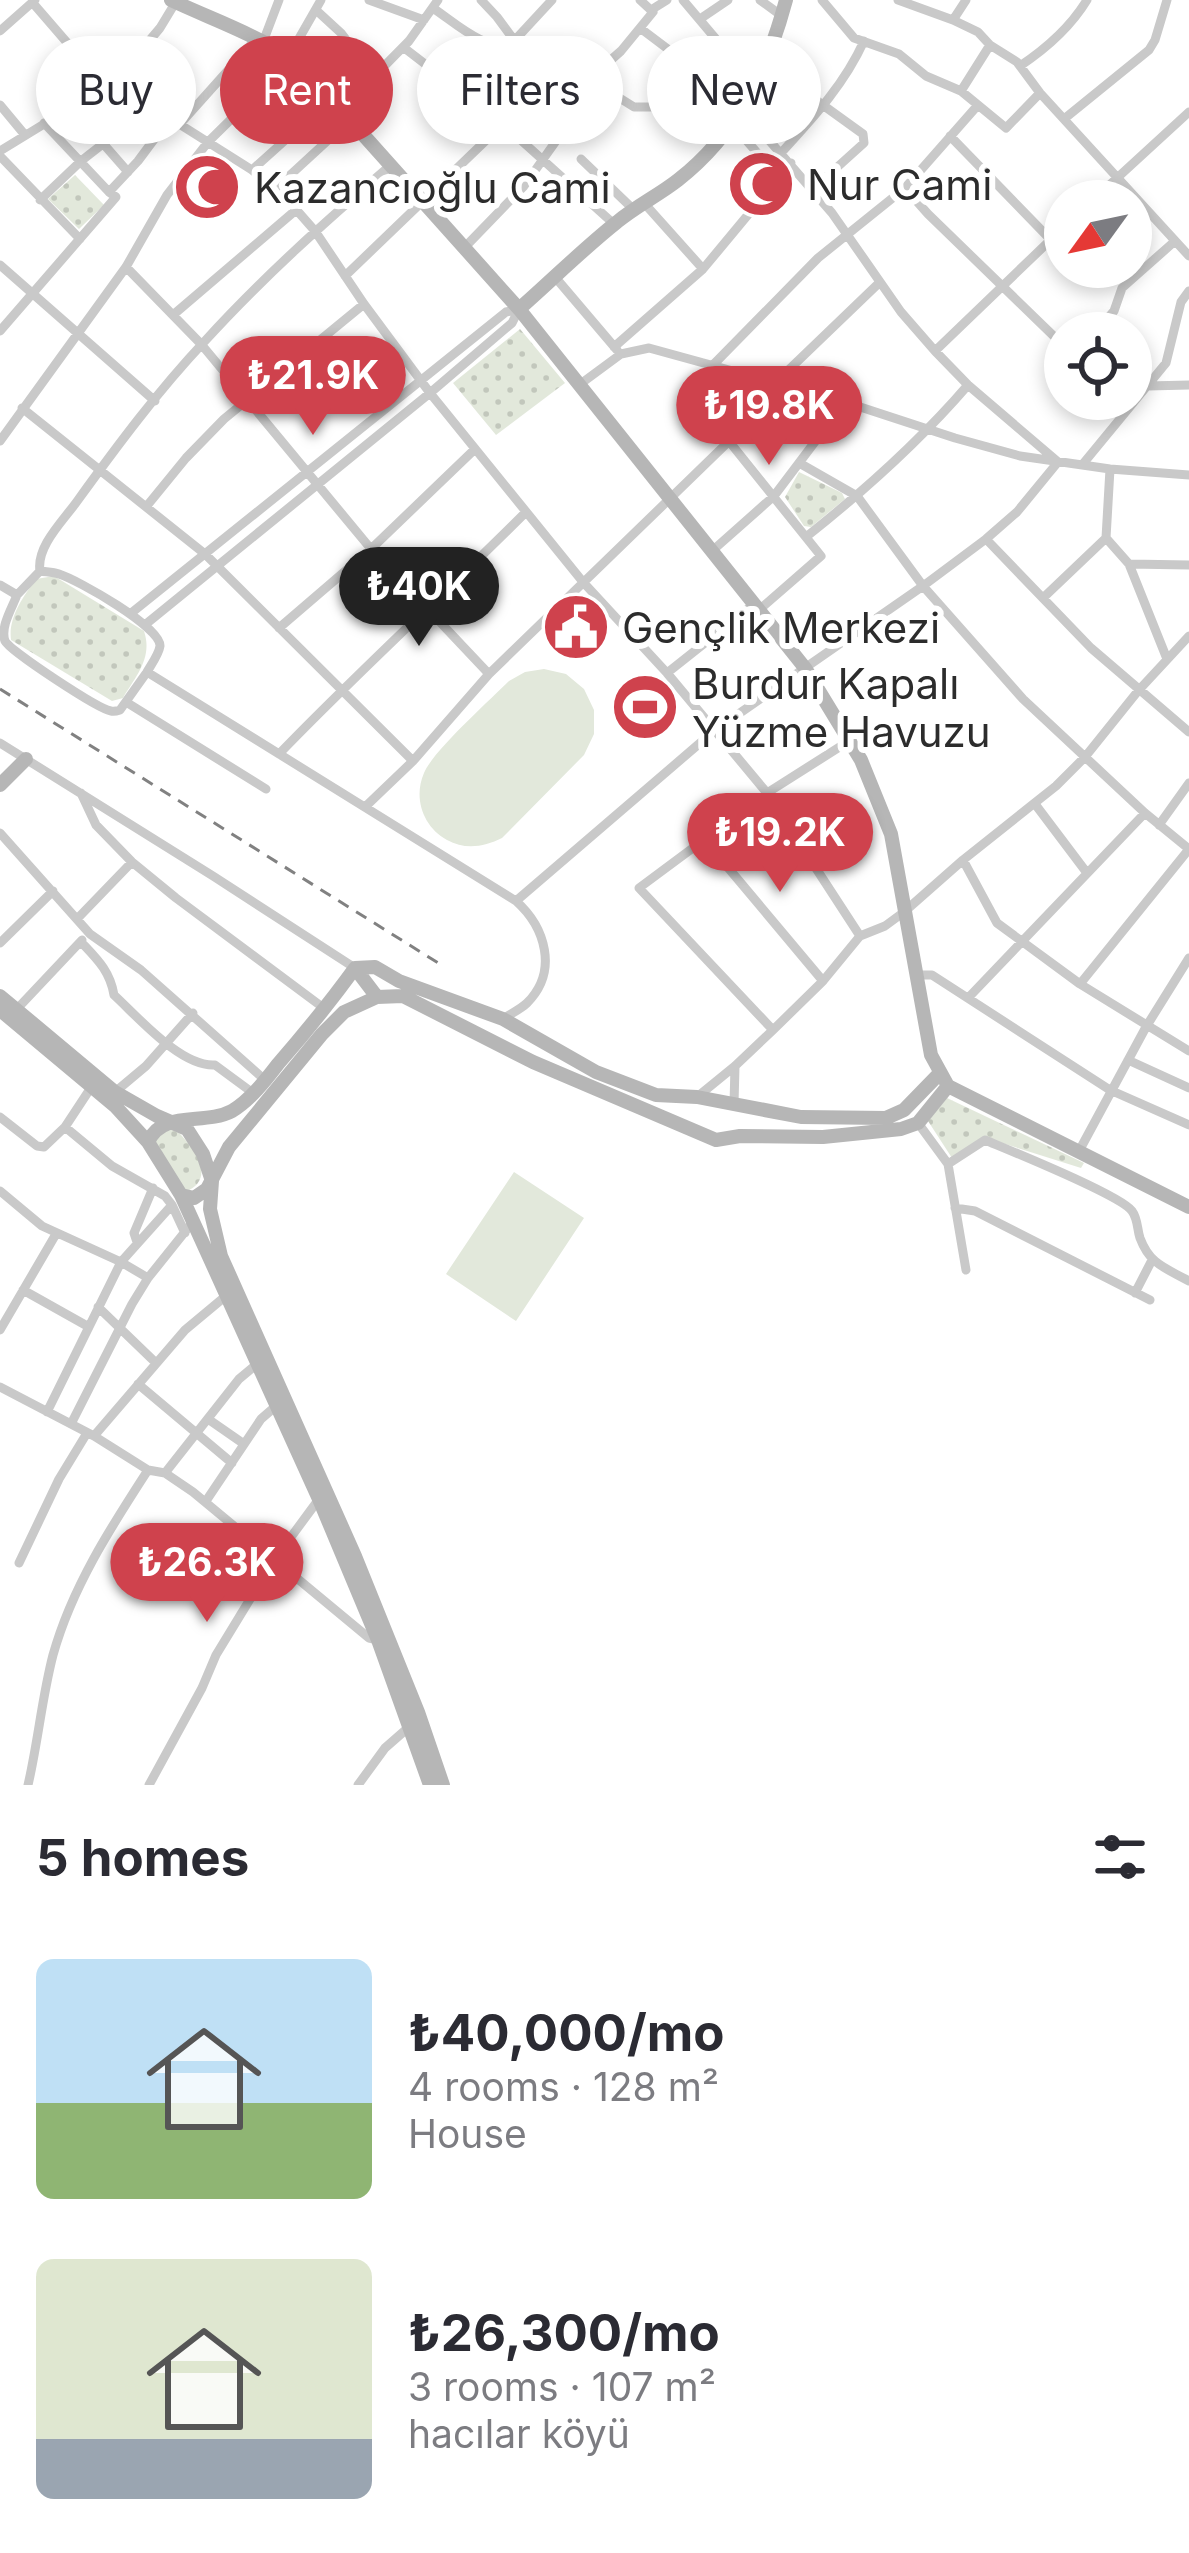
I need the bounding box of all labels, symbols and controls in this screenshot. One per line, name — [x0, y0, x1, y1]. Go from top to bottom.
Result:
chip: Buy — [36, 36, 196, 144]
chip: Rent — [220, 36, 393, 144]
chip: Filters — [417, 36, 623, 144]
chip: New — [647, 36, 821, 144]
mosque icon: Nur Cami — [726, 149, 796, 219]
mosque icon: Kazancıoğlu Cami — [172, 152, 242, 222]
place label: Nur Cami — [807, 159, 992, 210]
place label: Kazancıoğlu Cami — [254, 162, 611, 213]
north arrow — [1044, 180, 1152, 288]
map controls — [1044, 180, 1152, 420]
button: locate — [1044, 312, 1152, 420]
pin: ₺21.9K — [215, 336, 411, 438]
text: ₺21.9K — [247, 351, 379, 398]
pin: ₺19.8K — [671, 366, 867, 468]
text: ₺19.8K — [703, 381, 835, 428]
pin: ₺40K — [348, 547, 490, 649]
text: ₺40K — [366, 562, 472, 609]
public building icon: Gençlik Merkezi — [541, 592, 611, 662]
place label: Gençlik Merkezi — [622, 602, 940, 653]
place label: Burdur Kapalı Yüzme Havuzu — [692, 658, 991, 757]
sports icon: Burdur Kapalı Yüzme Havuzu — [610, 672, 680, 742]
pin: ₺19.2K — [682, 793, 878, 895]
text: ₺19.2K — [714, 808, 846, 855]
pin: ₺26.3K — [109, 1523, 305, 1625]
text: ₺26.3K — [137, 1538, 277, 1585]
icon: filters — [1087, 1824, 1153, 1890]
text: 5 homes — [36, 1827, 249, 1888]
text: ₺40,000/mo — [408, 2002, 725, 2063]
icon: home — [132, 2007, 276, 2151]
text: 4 rooms · 128 m² — [408, 2063, 719, 2110]
text: House — [408, 2110, 527, 2157]
text: ₺26,300/mo — [408, 2302, 720, 2363]
icon: home — [132, 2307, 276, 2451]
text: 3 rooms · 107 m² — [408, 2363, 716, 2410]
text: hacılar köyü — [408, 2410, 630, 2457]

